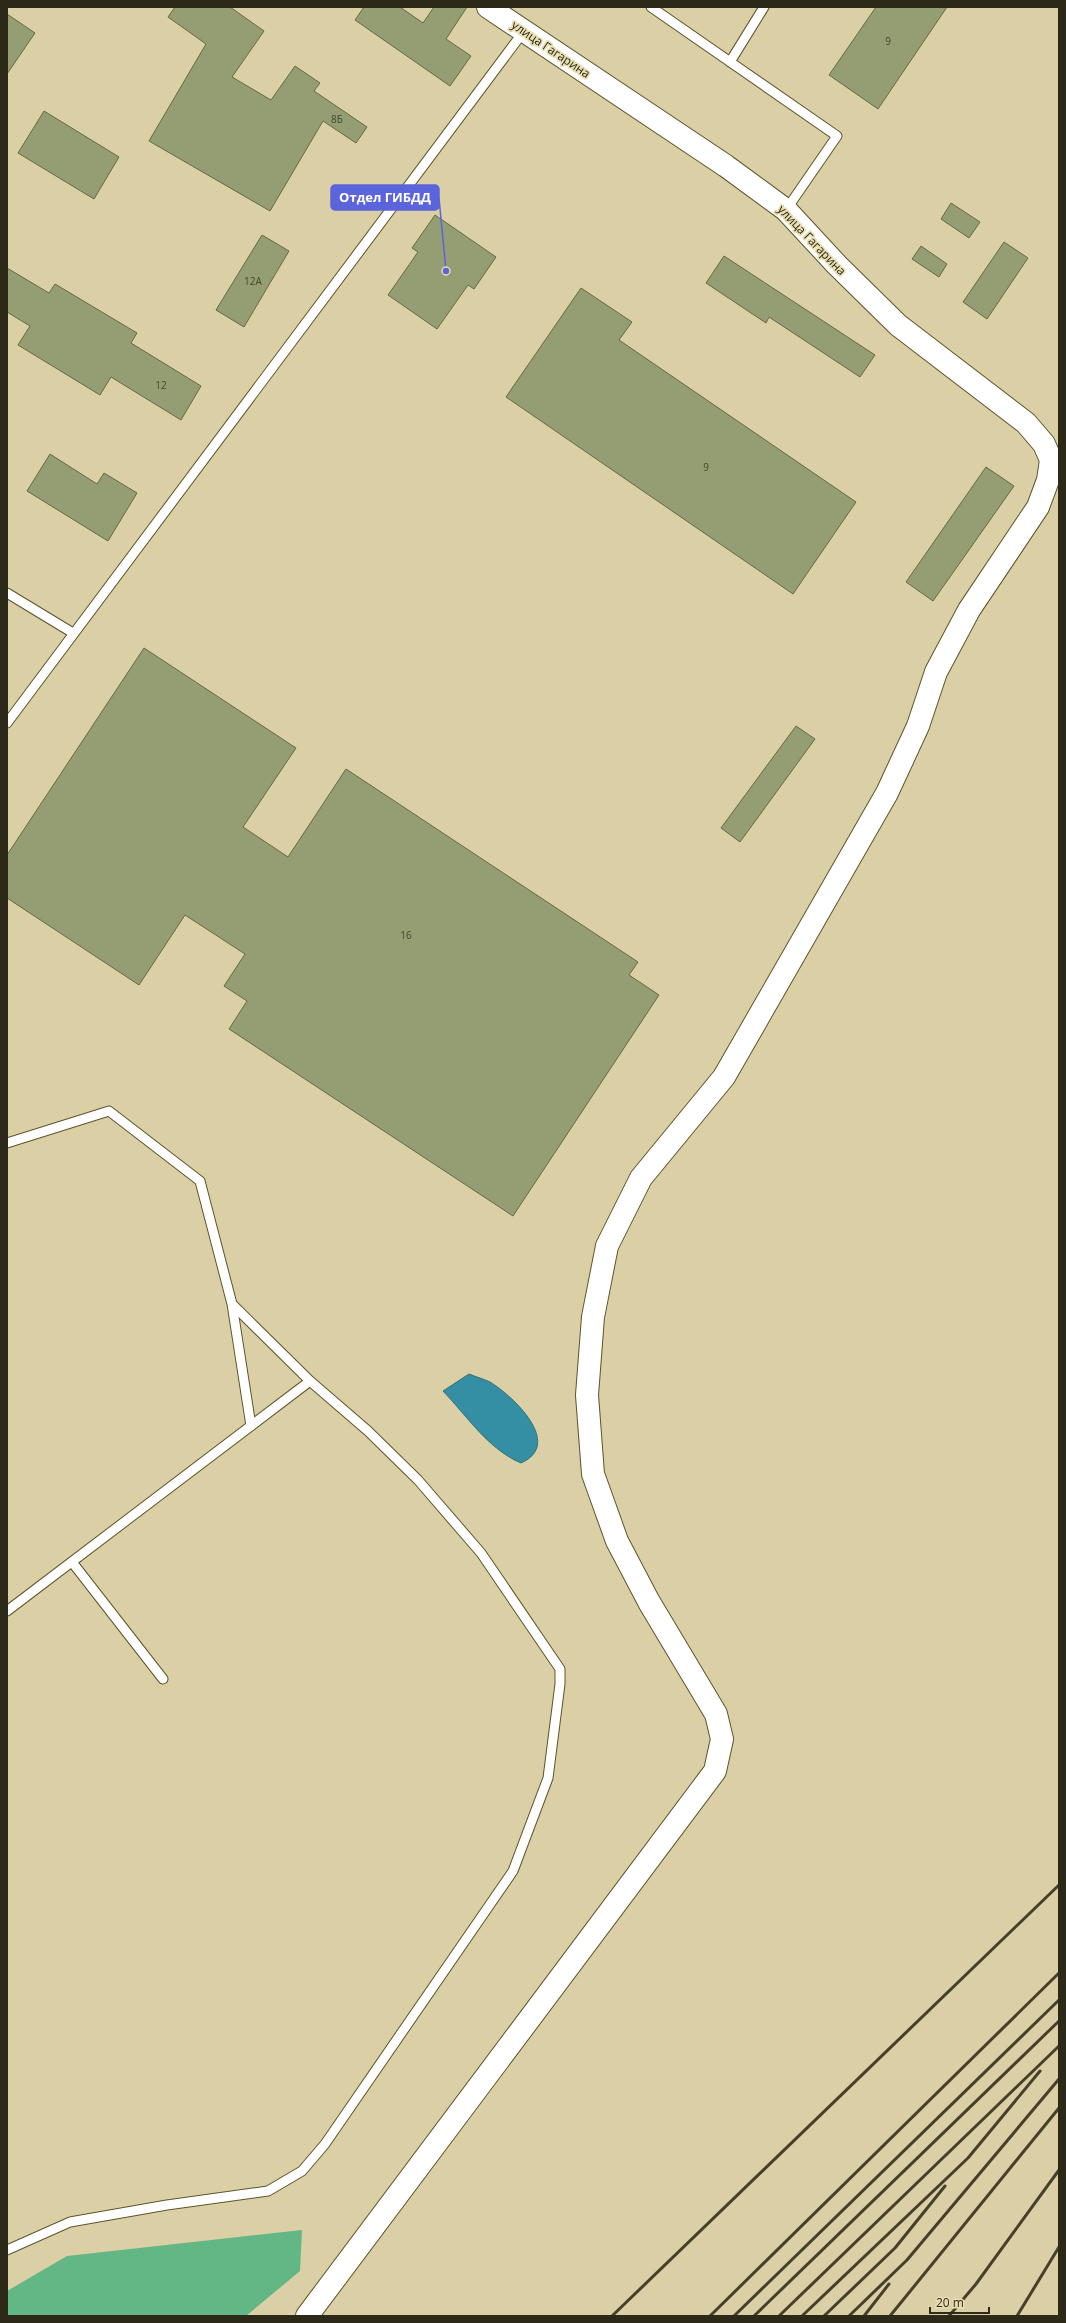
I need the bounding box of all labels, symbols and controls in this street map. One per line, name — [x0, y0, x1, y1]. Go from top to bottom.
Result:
street label: улица Гагарина — [508, 16, 594, 82]
house number: 9 — [885, 34, 891, 48]
house number: 8Б — [331, 112, 343, 126]
callout: Отдел ГИБДД — [331, 185, 439, 210]
text: Отдел ГИБДД — [339, 188, 431, 206]
street label: улица Гагарина — [774, 201, 850, 279]
house number: 12А — [244, 274, 263, 288]
house number: 12 — [155, 378, 167, 392]
house number: 9 — [703, 460, 709, 474]
house number: 16 — [400, 928, 412, 942]
scale bar — [930, 2289, 989, 2315]
text: 20 m — [936, 2294, 964, 2311]

